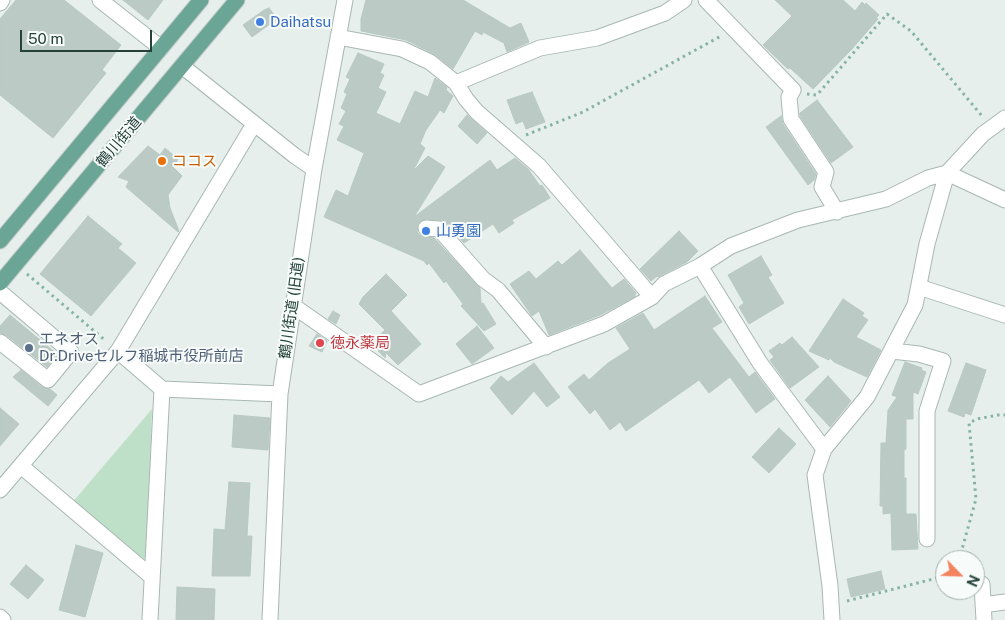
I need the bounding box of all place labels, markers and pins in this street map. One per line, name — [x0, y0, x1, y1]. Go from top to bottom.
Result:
place label: Daihatsu — [270, 13, 331, 31]
marker: Daihatsu — [254, 16, 266, 28]
place label: ココス — [172, 152, 217, 170]
marker: ココス — [156, 155, 168, 167]
place label: 山勇園 — [436, 222, 481, 240]
marker: 山勇園 — [420, 225, 432, 237]
place label: エネオス Dr.Driveセルフ稲城市役所前店 — [39, 330, 243, 365]
place label: 徳永薬局 — [330, 334, 390, 352]
marker: 徳永薬局 — [314, 337, 326, 349]
marker: エネオス Dr.Driveセルフ稲城市役所前店 — [23, 342, 35, 354]

